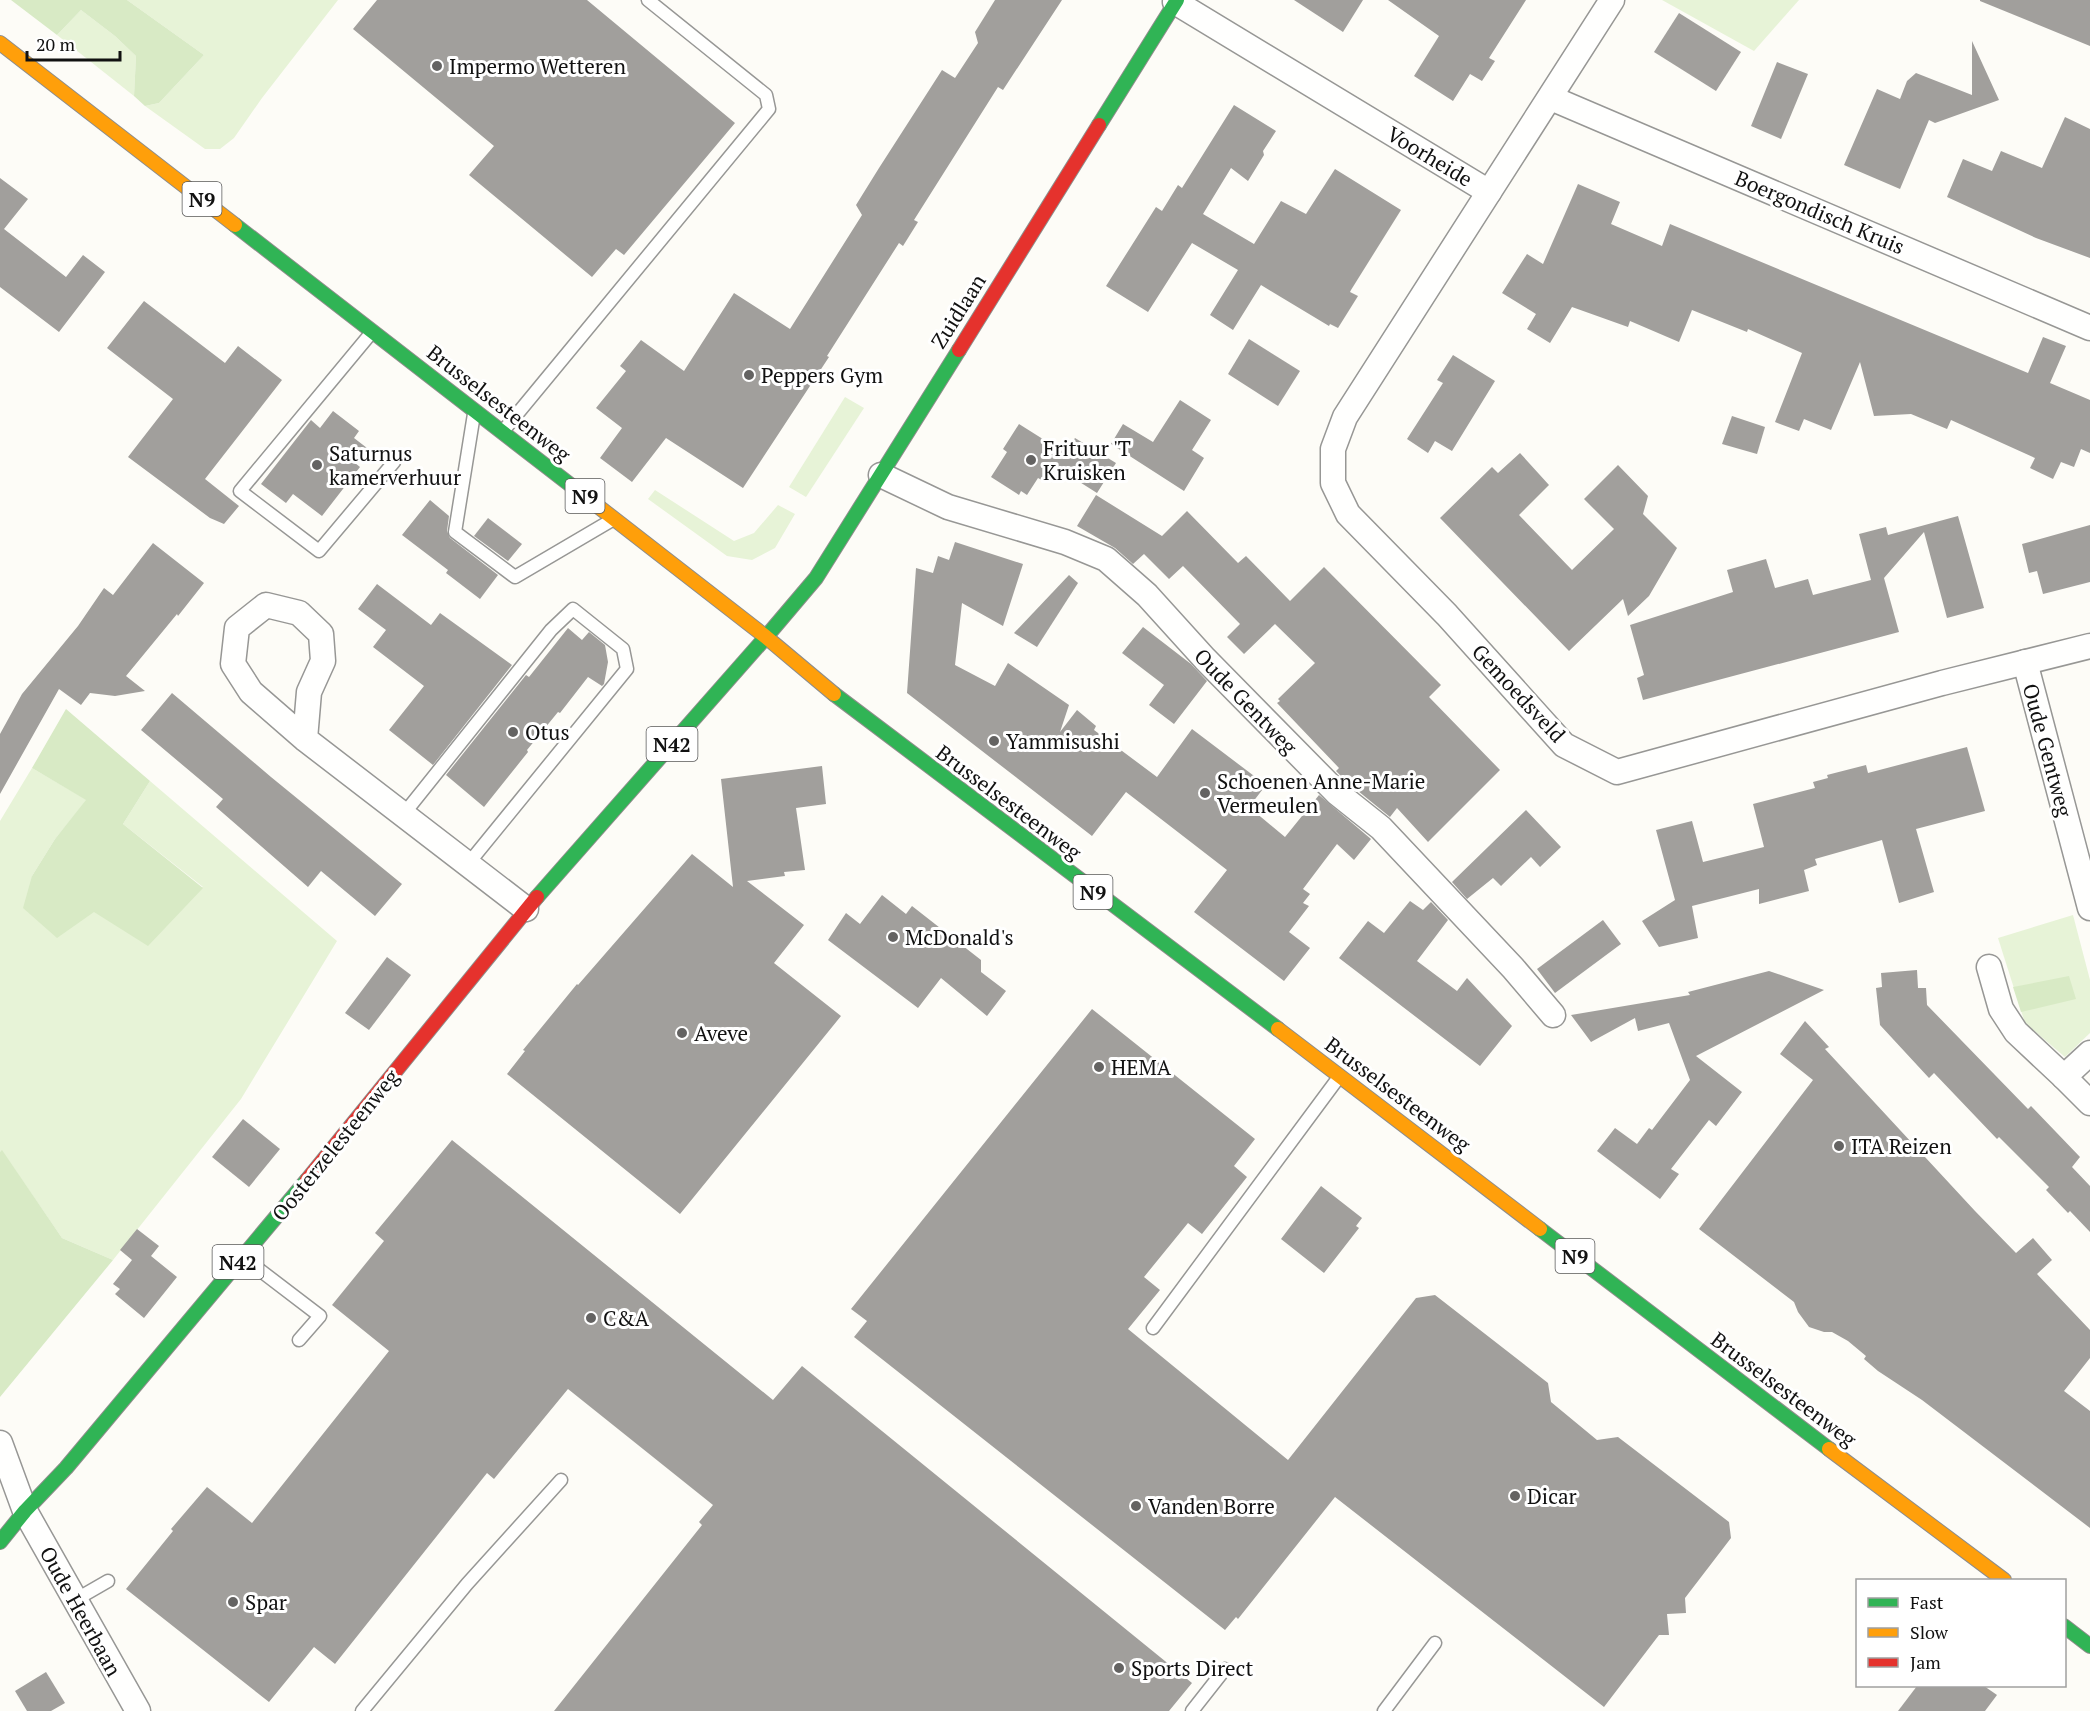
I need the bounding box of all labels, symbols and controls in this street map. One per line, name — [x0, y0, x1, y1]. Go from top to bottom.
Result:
scale bar — [27, 24, 120, 62]
text: 20 m — [36, 32, 76, 56]
place label: Impermo Wetteren — [449, 52, 626, 80]
marker: Impermo Wetteren — [430, 59, 444, 73]
street label: Voorheide — [1382, 119, 1478, 193]
street label: Boergondisch Kruis — [1731, 164, 1909, 260]
road number: N9 — [182, 182, 222, 216]
street label: Zuidlaan — [924, 268, 992, 354]
street label: Brusselsesteenweg — [421, 338, 577, 468]
place label: Peppers Gym — [761, 361, 883, 389]
marker: Peppers Gym — [742, 368, 756, 382]
place label: Frituur 'T Kruisken — [1043, 434, 1131, 486]
place label: Saturnus kamerverhuur — [329, 439, 461, 491]
marker: Frituur 'T Kruisken — [1024, 453, 1038, 467]
marker: Saturnus kamerverhuur — [310, 458, 324, 472]
road number: N9 — [566, 479, 604, 513]
street label: Gemoedsveld — [1466, 638, 1572, 748]
street label: Oude Gentweg — [1188, 642, 1304, 761]
street label: Oude Gentweg — [2017, 680, 2079, 821]
place label: Otus — [525, 718, 569, 746]
marker: Otus — [506, 725, 520, 739]
road number: N42 — [646, 727, 698, 761]
place label: Yammisushi — [1006, 727, 1120, 755]
marker: Yammisushi — [987, 734, 1001, 748]
street label: Brusselsesteenweg — [931, 738, 1088, 866]
place label: Schoenen Anne-Marie Vermeulen — [1217, 767, 1425, 819]
marker: Schoenen Anne-Marie Vermeulen — [1198, 786, 1212, 800]
road number: N9 — [1074, 875, 1112, 909]
place label: McDonald's — [905, 923, 1014, 951]
marker: McDonald's — [886, 930, 900, 944]
place label: Aveve — [694, 1019, 748, 1047]
marker: Aveve — [675, 1026, 689, 1040]
street label: Brusselsesteenweg — [1320, 1030, 1477, 1158]
place label: HEMA — [1111, 1053, 1172, 1081]
marker: HEMA — [1092, 1060, 1106, 1074]
street label: Oosterzelesteenweg — [265, 1063, 405, 1227]
place label: ITA Reizen — [1851, 1132, 1952, 1160]
marker: ITA Reizen — [1832, 1139, 1846, 1153]
road number: N9 — [1556, 1239, 1594, 1273]
road number: N42 — [212, 1245, 264, 1279]
place label: C&A — [603, 1304, 650, 1332]
marker: C&A — [584, 1311, 598, 1325]
street label: Brusselsesteenweg — [1706, 1325, 1863, 1453]
place label: Dicar — [1527, 1482, 1577, 1510]
marker: Dicar — [1508, 1489, 1522, 1503]
place label: Vanden Borre — [1148, 1492, 1275, 1520]
marker: Vanden Borre — [1129, 1499, 1143, 1513]
street label: Oude Heerbaan — [34, 1541, 129, 1681]
legend — [1856, 1579, 2066, 1687]
place label: Spar — [245, 1588, 287, 1616]
text: Fast — [1910, 1590, 1944, 1614]
marker: Spar — [226, 1595, 240, 1609]
text: Slow — [1910, 1620, 1949, 1644]
text: Jam — [1910, 1650, 1941, 1674]
place label: Sports Direct — [1131, 1654, 1253, 1682]
marker: Sports Direct — [1112, 1661, 1126, 1675]

